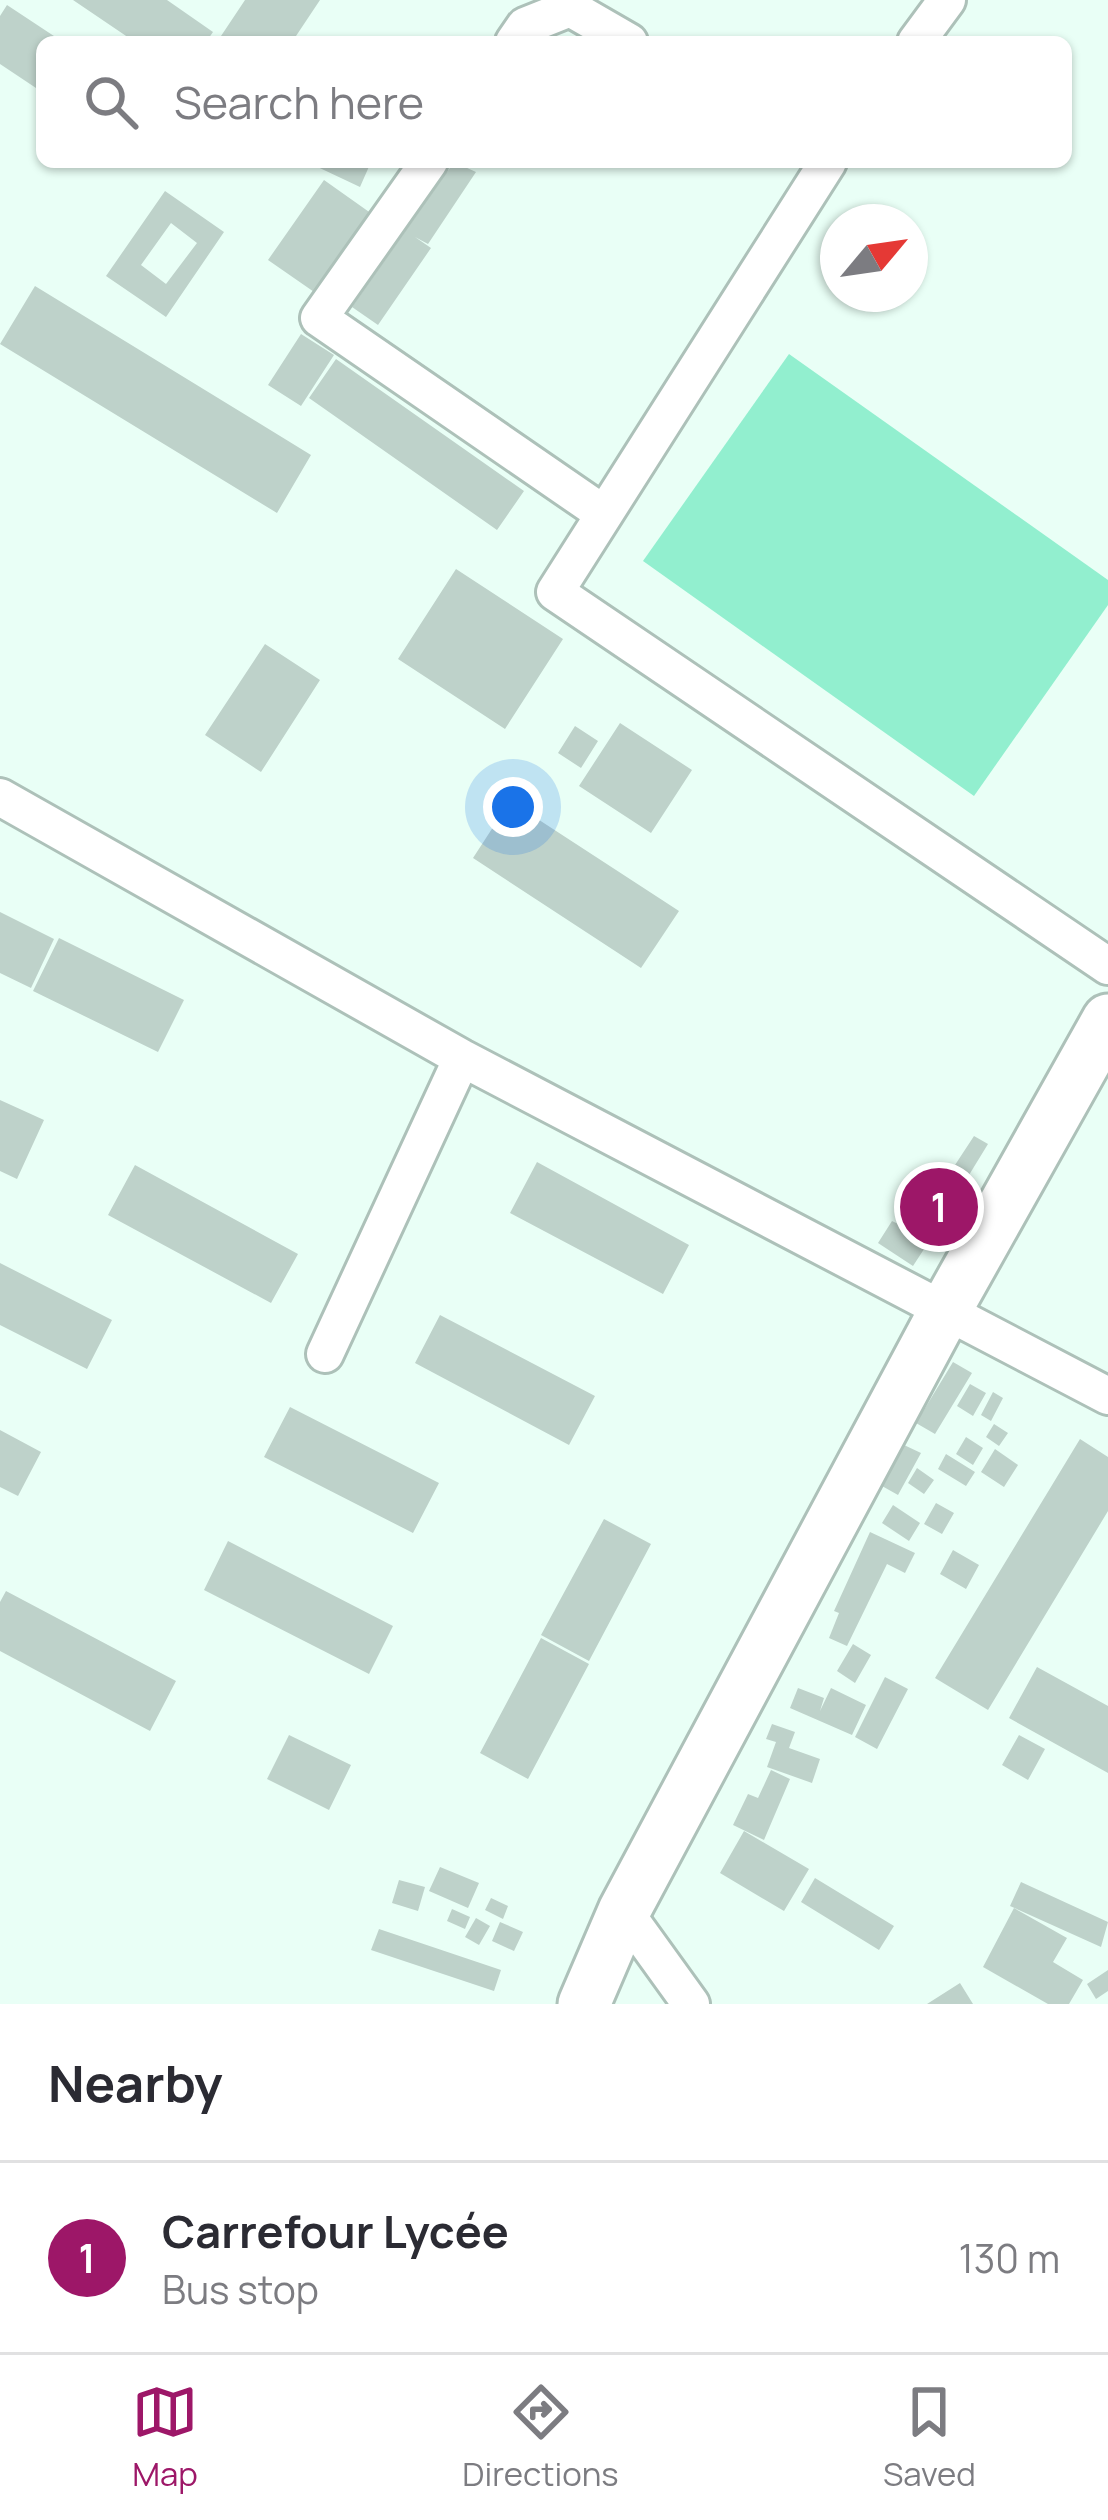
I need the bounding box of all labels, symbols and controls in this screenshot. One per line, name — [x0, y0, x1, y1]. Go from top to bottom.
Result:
search box — [36, 36, 1072, 168]
icon: search — [78, 69, 144, 135]
text: Search here — [174, 71, 424, 133]
north arrow — [820, 204, 928, 312]
your location — [483, 777, 543, 837]
pin: 1 — [900, 1162, 978, 1252]
text: Nearby — [48, 2048, 223, 2117]
text: Carrefour Lycée — [162, 2200, 509, 2262]
text: 1 — [78, 2231, 96, 2285]
text: 130 m — [959, 2231, 1060, 2285]
text: Bus stop — [162, 2262, 319, 2316]
tab: Map — [132, 2379, 198, 2496]
tab: Directions — [462, 2379, 619, 2496]
tab: Saved — [883, 2379, 976, 2496]

